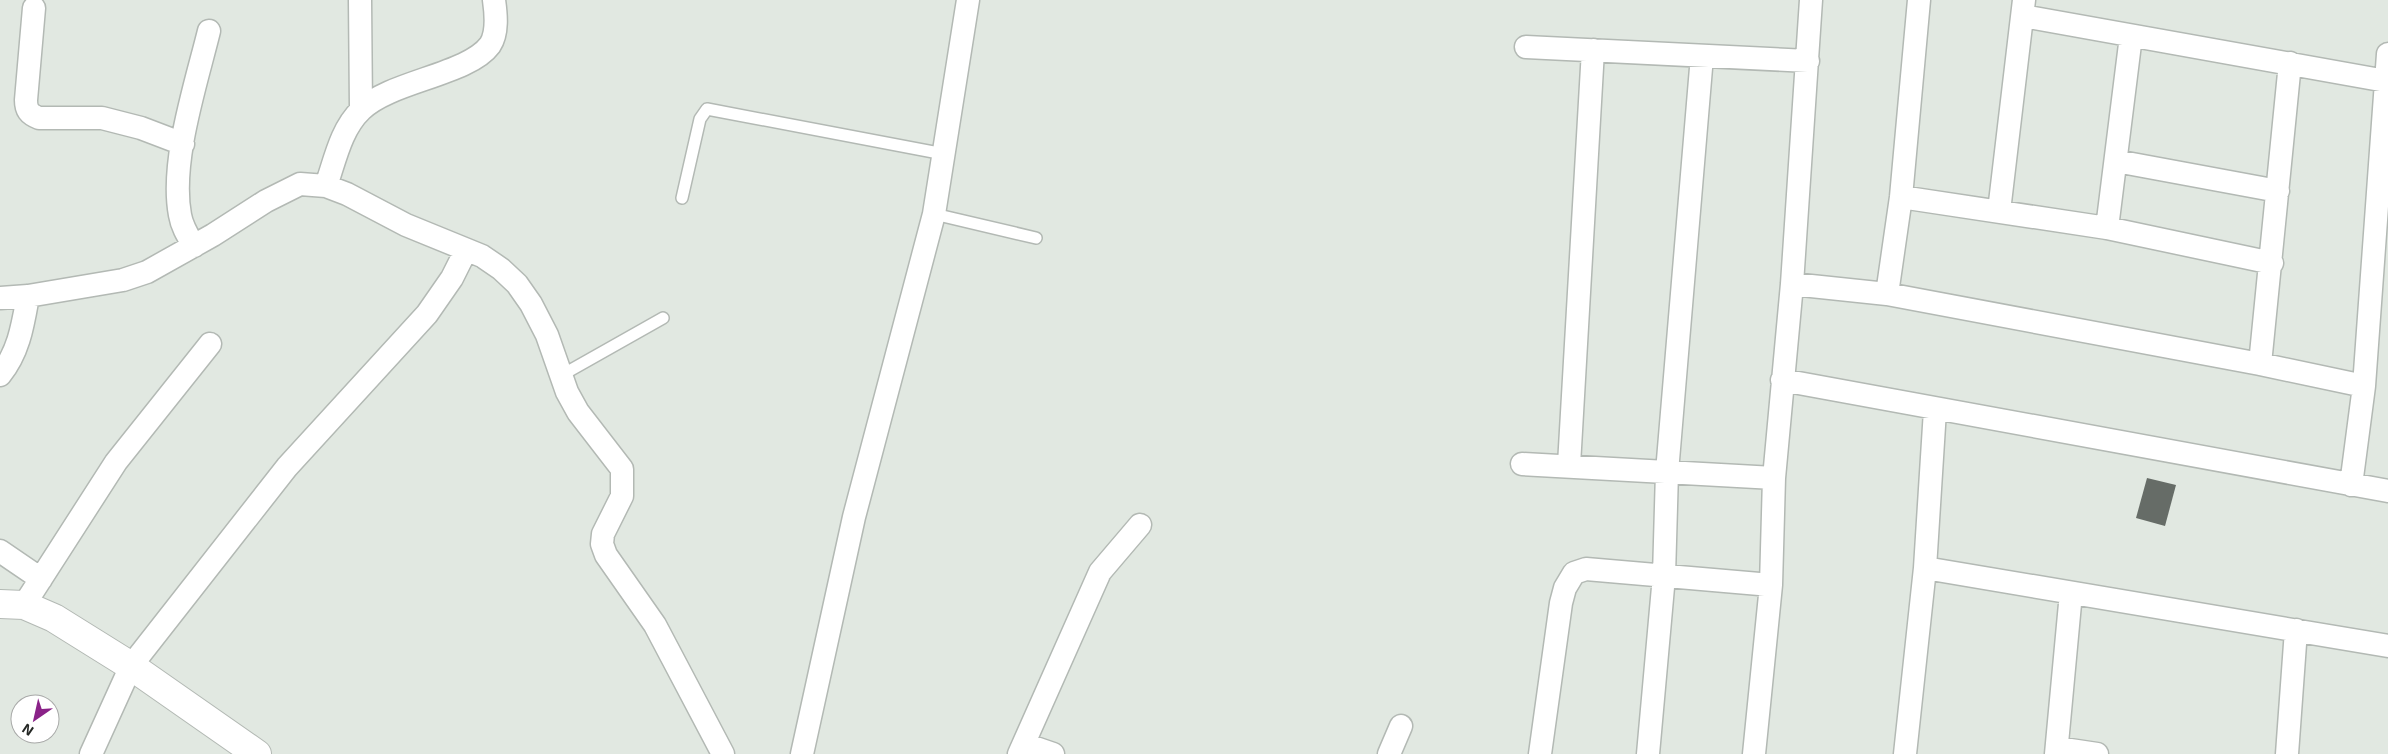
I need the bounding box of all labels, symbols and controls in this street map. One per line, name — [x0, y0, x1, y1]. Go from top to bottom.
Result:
north arrow — [10, 694, 60, 744]
text: N — [19, 720, 36, 740]

